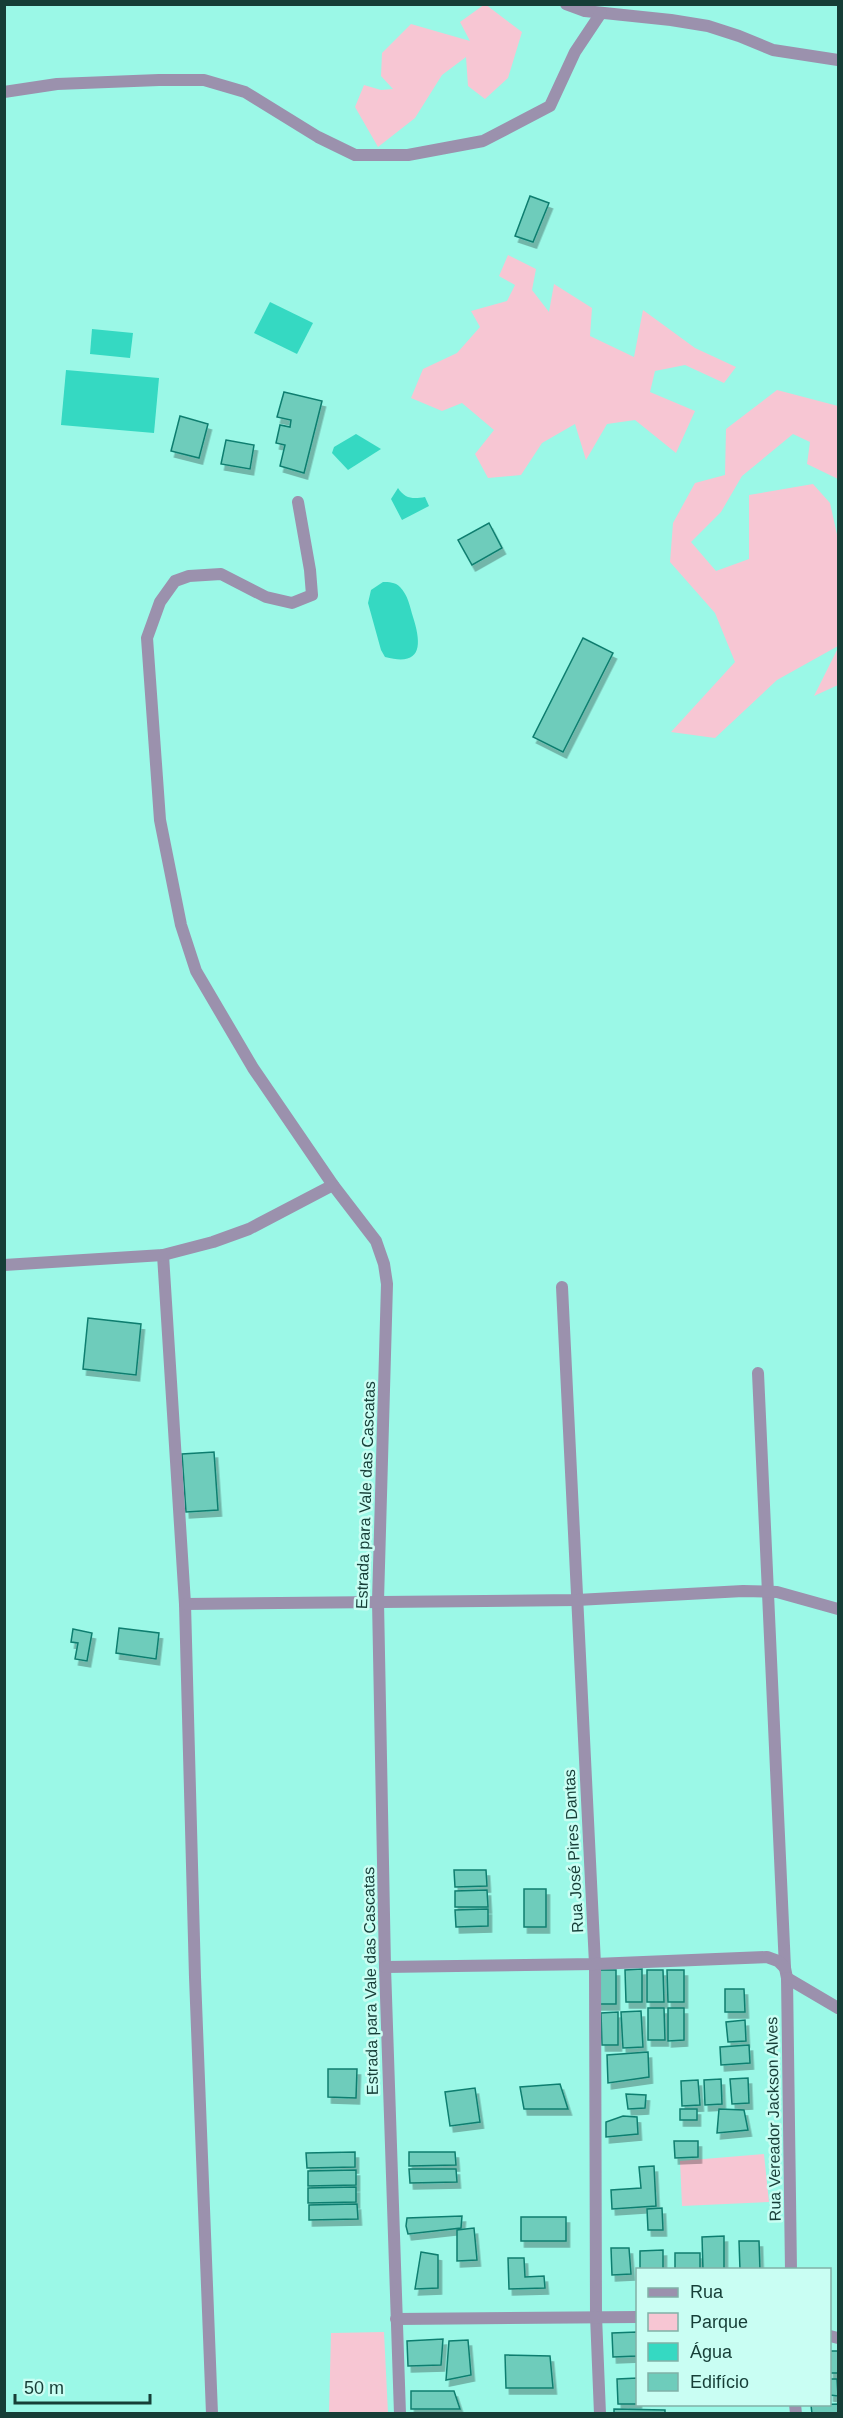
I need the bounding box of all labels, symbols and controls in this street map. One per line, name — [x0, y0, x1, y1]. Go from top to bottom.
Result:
street label: Estrada para Vale das Cascatas — [353, 1381, 378, 1609]
street label: Rua José Pires Dantas — [561, 1769, 586, 1933]
street label: Estrada para Vale das Cascatas — [360, 1867, 381, 2095]
street label: Rua Vereador Jackson Alves — [763, 2017, 784, 2221]
legend — [636, 2268, 831, 2406]
text: Rua — [690, 2282, 724, 2302]
text: Parque — [690, 2312, 748, 2332]
text: Água — [690, 2342, 733, 2362]
scale bar — [15, 2367, 150, 2405]
text: Edifício — [690, 2372, 749, 2392]
text: 50 m — [24, 2378, 64, 2398]

